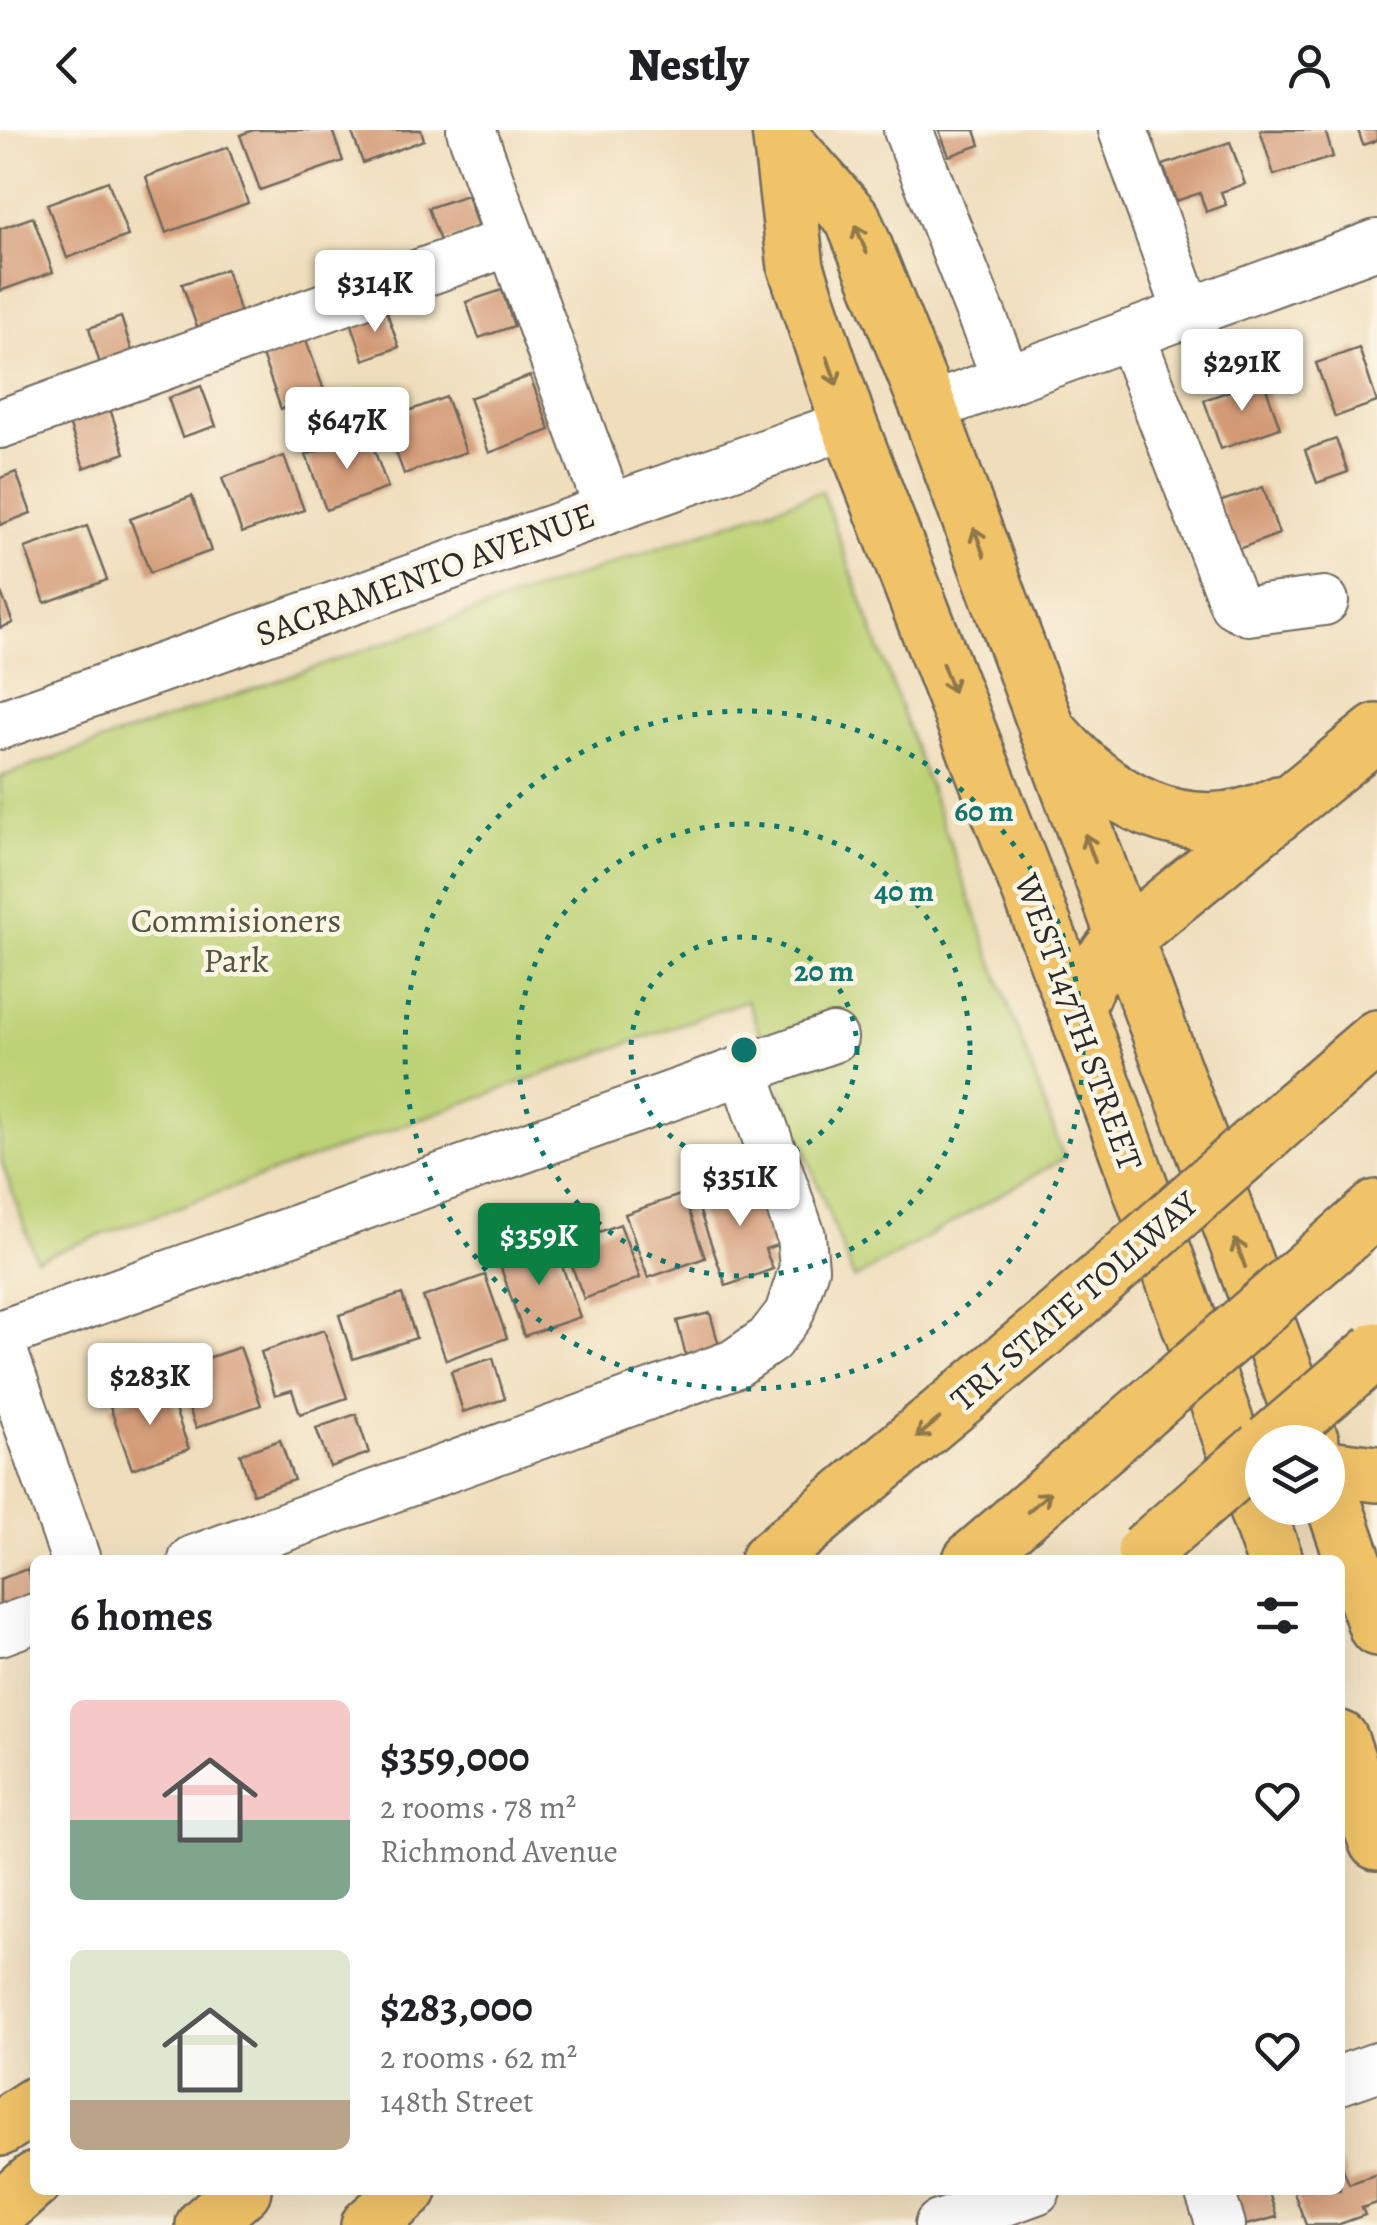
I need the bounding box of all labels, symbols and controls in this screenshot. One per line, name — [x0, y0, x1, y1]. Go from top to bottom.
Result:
text: Nestly — [628, 34, 749, 96]
icon: back — [40, 38, 95, 93]
icon: person — [1282, 38, 1337, 93]
one-way arrow — [851, 224, 869, 255]
pin: $314K — [305, 250, 445, 335]
text: $314K — [337, 260, 413, 304]
pin: $291K — [1172, 329, 1312, 414]
text: $291K — [1203, 339, 1281, 383]
one-way arrow — [824, 355, 842, 387]
pin: $647K — [277, 387, 417, 472]
text: $647K — [307, 397, 387, 441]
street label: SACRAMENTO AVENUE — [249, 490, 601, 658]
one-way arrow — [969, 528, 987, 559]
one-way arrow — [940, 662, 958, 693]
text: 60 m — [954, 791, 1014, 831]
one-way arrow — [1080, 833, 1098, 864]
street label: WEST 147TH STREET — [1003, 866, 1155, 1177]
text: 40 m — [874, 871, 934, 911]
park label: Commisioners Park — [131, 896, 341, 984]
text: 20 m — [794, 951, 854, 991]
centre of rings — [726, 1032, 762, 1068]
pin: $351K — [670, 1144, 810, 1229]
text: $351K — [703, 1154, 777, 1198]
street label: TRI-STATE TOLLWAY — [940, 1179, 1209, 1422]
pin: $359K — [469, 1203, 609, 1288]
text: $359K — [500, 1213, 578, 1257]
one-way arrow — [1230, 1238, 1248, 1268]
pin: $283K — [80, 1343, 220, 1428]
text: $283K — [110, 1353, 190, 1397]
one-way arrow — [916, 1416, 942, 1438]
map controls — [1245, 1425, 1345, 1525]
button: layers — [1245, 1425, 1345, 1525]
one-way arrow — [1026, 1490, 1051, 1513]
text: 6 homes — [70, 1587, 213, 1644]
icon: filters — [1250, 1588, 1305, 1643]
text: $359,000 — [380, 1728, 530, 1785]
icon: home — [150, 1740, 270, 1860]
icon: heart — [1250, 1773, 1305, 1828]
text: 2 rooms · 78 m² — [380, 1785, 576, 1829]
text: Richmond Avenue — [380, 1829, 618, 1873]
text: $283,000 — [380, 1978, 533, 2035]
icon: home — [150, 1990, 270, 2110]
icon: heart — [1250, 2023, 1305, 2078]
text: 2 rooms · 62 m² — [380, 2035, 577, 2079]
text: 148th Street — [380, 2079, 534, 2123]

